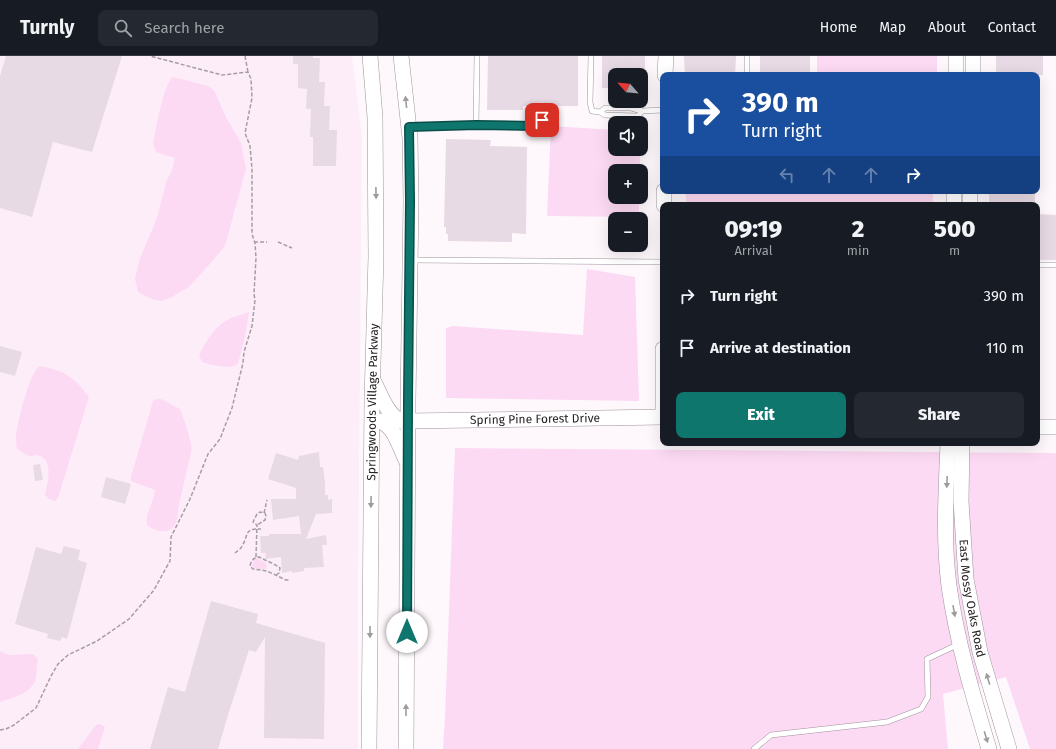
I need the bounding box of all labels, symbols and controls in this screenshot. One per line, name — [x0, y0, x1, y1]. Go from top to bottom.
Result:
search box — [98, 10, 378, 46]
text: Turnly — [20, 16, 74, 39]
icon: search — [112, 17, 134, 39]
text: Search here — [144, 19, 224, 37]
text: Home — [820, 19, 857, 36]
text: Map — [879, 19, 906, 36]
text: About — [928, 19, 966, 36]
text: Contact — [988, 19, 1036, 36]
north arrow — [608, 68, 648, 108]
map controls — [608, 68, 648, 252]
text: 390 m — [742, 86, 819, 119]
icon: right — [676, 88, 728, 140]
one-way arrow — [403, 96, 409, 108]
pin — [525, 103, 559, 137]
icon: arrive — [531, 109, 553, 131]
button: sound — [608, 116, 648, 156]
text: Turn right — [742, 120, 822, 142]
button: + — [608, 164, 648, 204]
icon: left — [776, 164, 798, 186]
icon: ahead — [818, 164, 840, 186]
icon: ahead — [860, 164, 882, 186]
icon: right — [902, 164, 924, 186]
one-way arrow — [373, 187, 379, 200]
button: − — [608, 212, 648, 252]
text: 09:19 — [725, 215, 782, 243]
text: 2 — [852, 215, 864, 243]
text: 500 — [934, 215, 975, 243]
text: Arrival — [734, 243, 772, 258]
text: min — [847, 243, 869, 258]
text: m — [949, 243, 960, 258]
icon: right — [676, 285, 698, 307]
text: Turn right — [710, 287, 777, 305]
text: 390 m — [984, 287, 1024, 305]
street label: Springwoods Village Parkway — [364, 323, 381, 481]
icon: arrive — [676, 337, 698, 359]
text: Arrive at destination — [710, 339, 851, 357]
text: 110 m — [986, 339, 1024, 357]
button: Exit — [676, 392, 846, 438]
button: Share — [854, 392, 1024, 438]
street label: Spring Pine Forest Drive — [470, 411, 600, 427]
one-way arrow — [943, 476, 950, 488]
one-way arrow — [367, 496, 374, 508]
street label: East Mossy Oaks Road — [956, 539, 988, 659]
one-way arrow — [951, 605, 957, 617]
position arrow — [386, 611, 428, 653]
one-way arrow — [367, 626, 373, 639]
one-way arrow — [985, 673, 991, 685]
one-way arrow — [403, 703, 409, 716]
one-way arrow — [983, 732, 989, 744]

